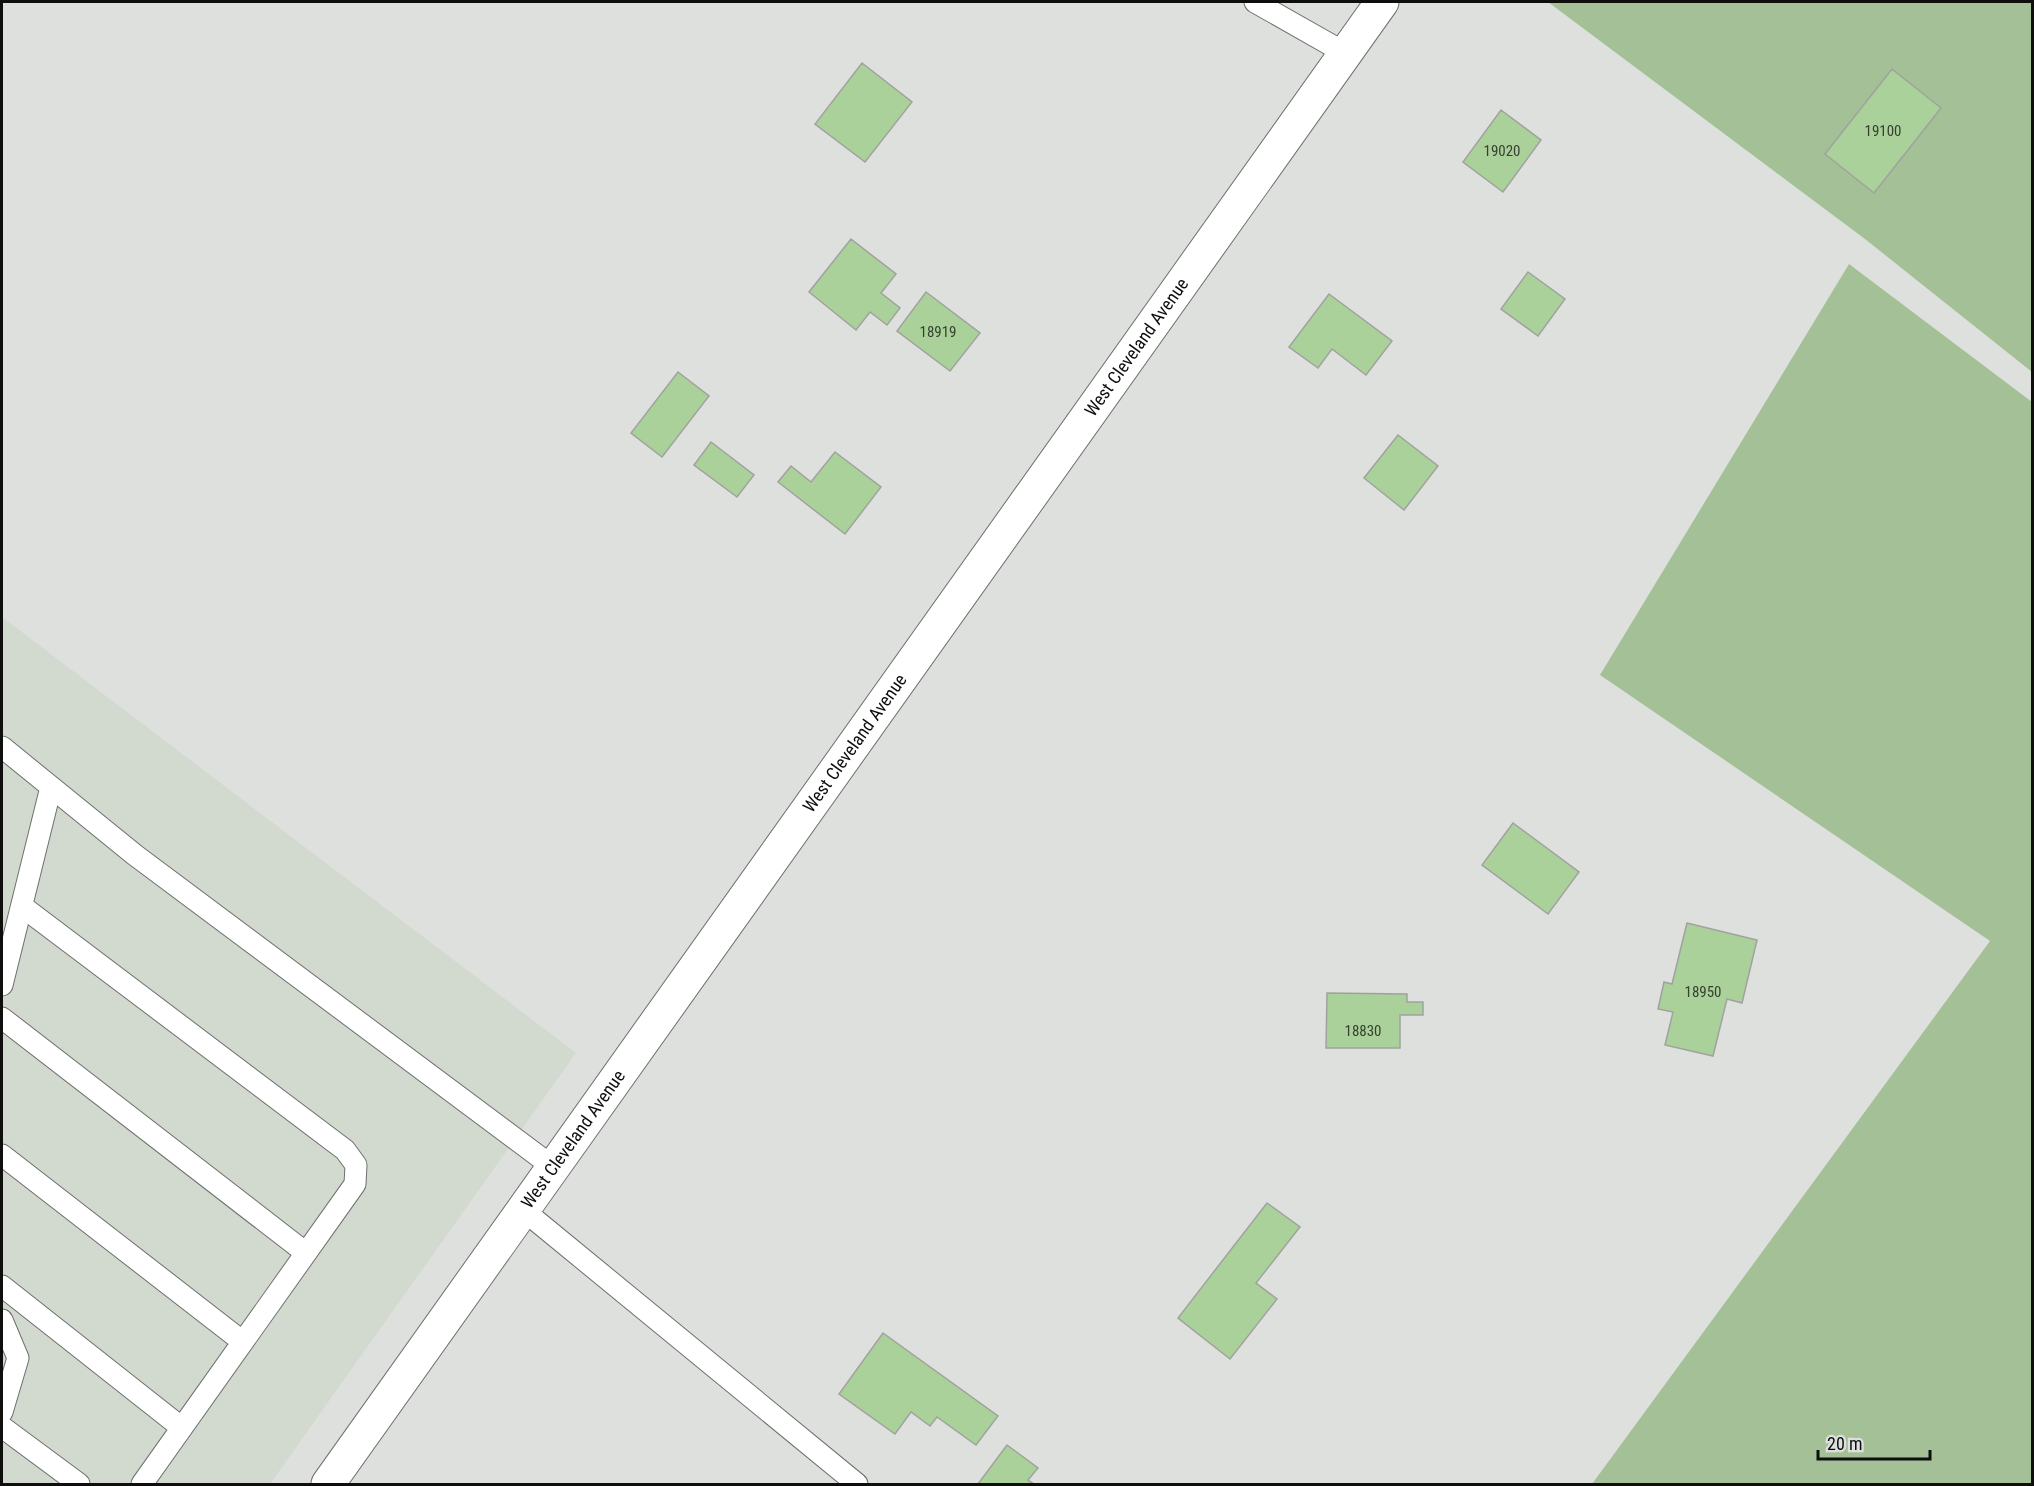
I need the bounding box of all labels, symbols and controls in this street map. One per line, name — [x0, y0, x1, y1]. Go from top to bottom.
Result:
house number: 19100 — [1864, 122, 1902, 140]
house number: 19020 — [1483, 142, 1521, 160]
street label: West Cleveland Avenue — [1080, 274, 1192, 420]
house number: 18919 — [919, 323, 957, 341]
street label: West Cleveland Avenue — [798, 670, 911, 816]
house number: 18950 — [1684, 983, 1722, 1001]
house number: 18830 — [1344, 1022, 1382, 1040]
street label: West Cleveland Avenue — [516, 1066, 629, 1212]
scale bar — [1818, 1423, 1930, 1461]
text: 20 m — [1827, 1433, 1862, 1454]

